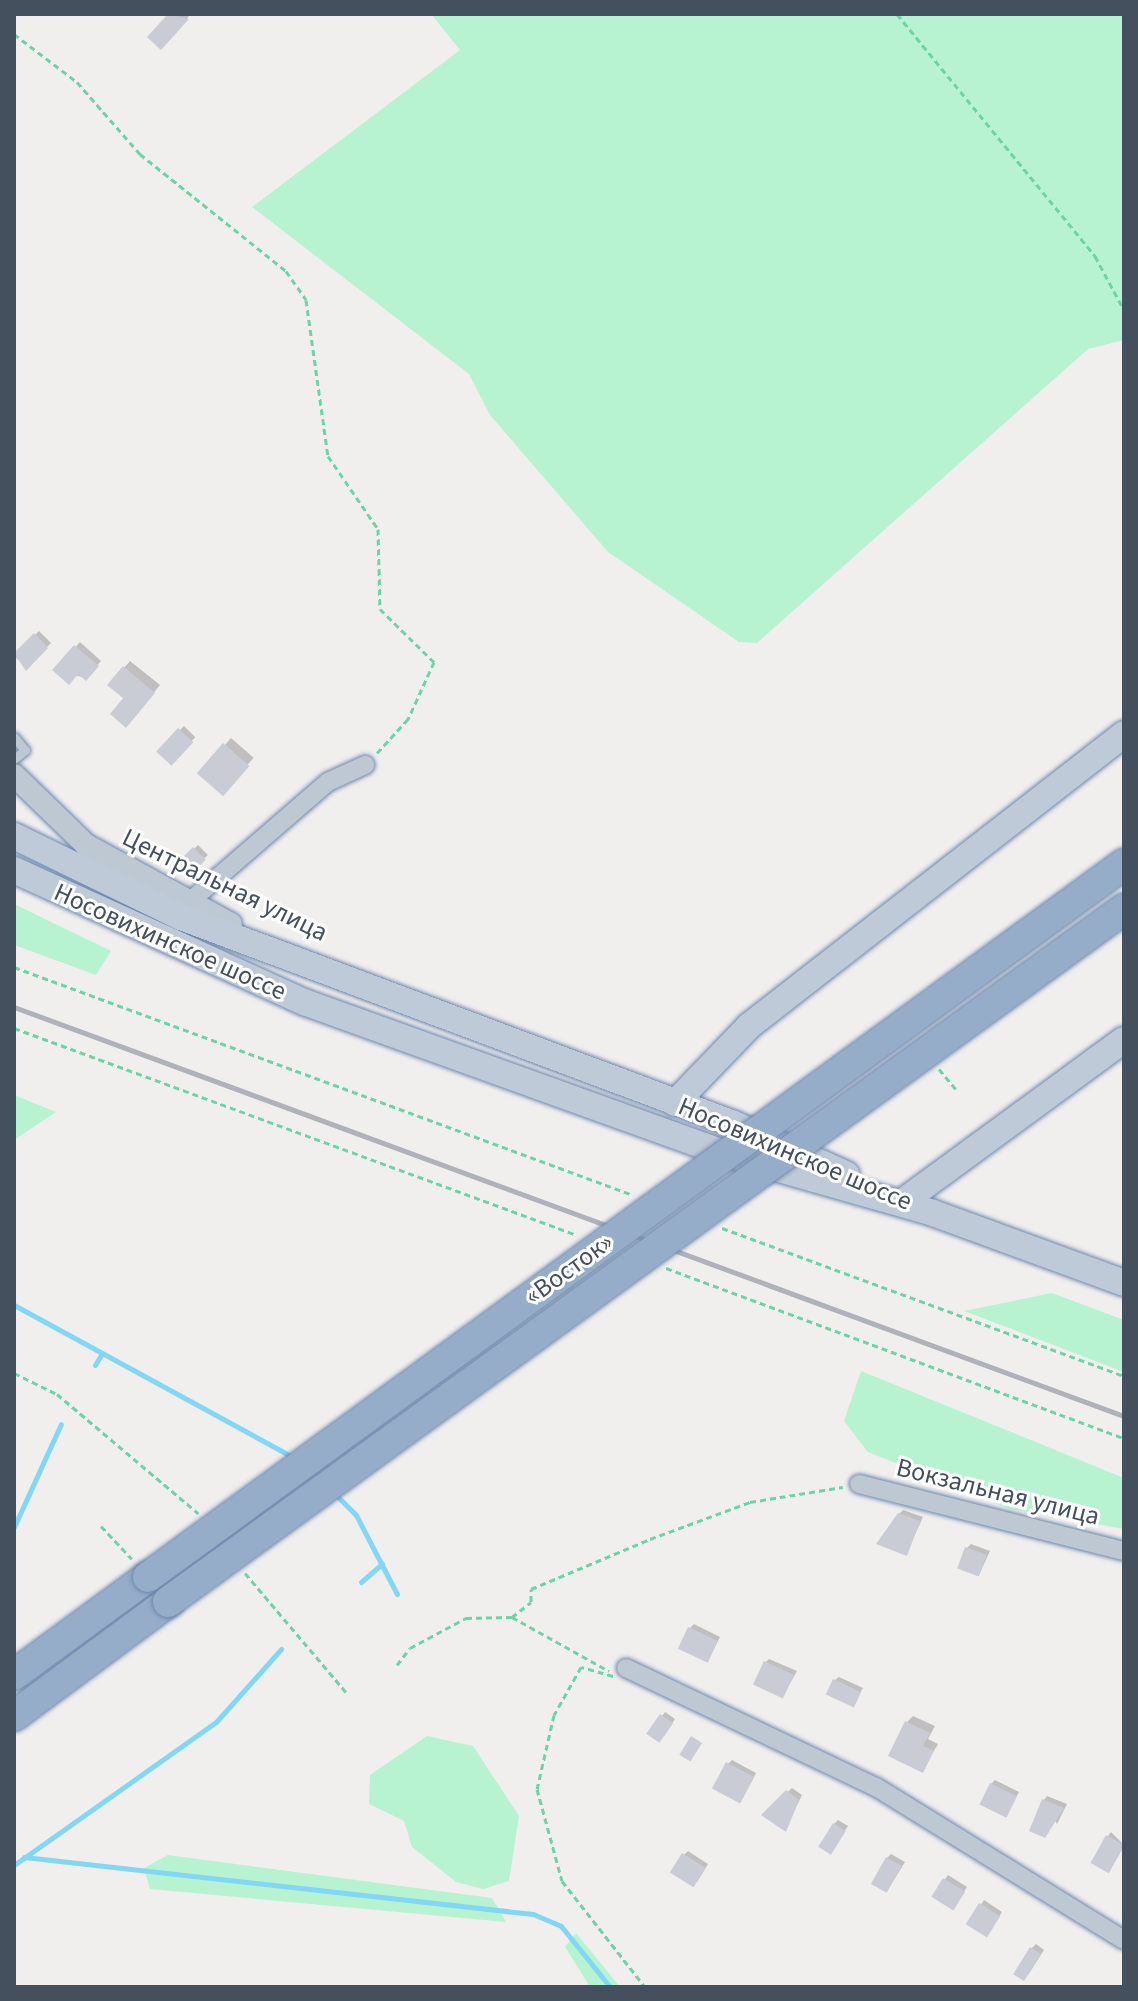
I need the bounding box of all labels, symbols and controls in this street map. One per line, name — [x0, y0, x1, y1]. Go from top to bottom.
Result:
street label: Центральная улица — [117, 822, 333, 948]
street label: Носовихинское шоссе — [49, 877, 291, 1007]
street label: Носовихинское шоссе — [673, 1091, 917, 1217]
street label: «Восток» — [519, 1227, 619, 1311]
street label: Вокзальная улица — [893, 1452, 1103, 1532]

